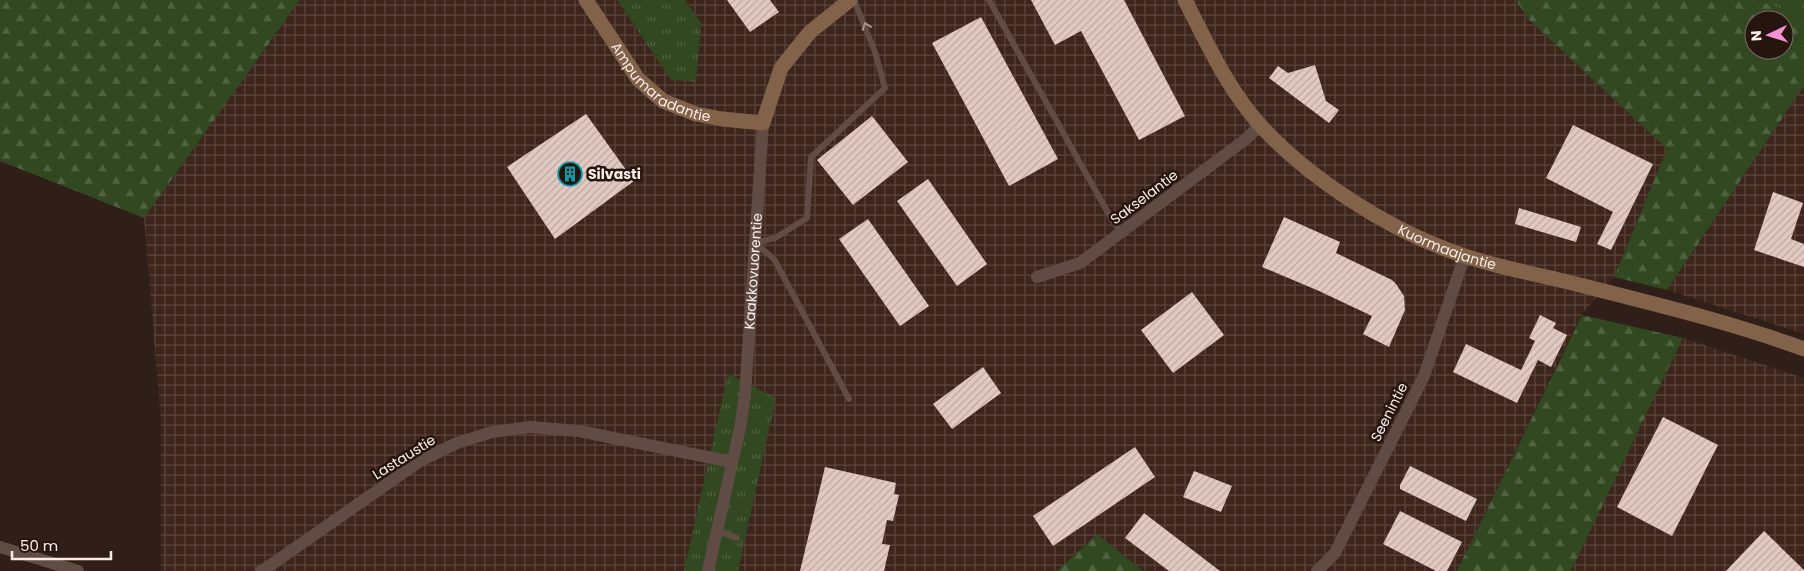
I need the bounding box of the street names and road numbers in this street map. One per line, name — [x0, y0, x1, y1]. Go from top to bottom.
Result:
street label: Ampumaradantie — [606, 38, 713, 127]
street label: Sakselantie — [1106, 165, 1182, 229]
street label: Kaakkovuorentie — [739, 212, 767, 330]
street label: Kuormaajantie — [1394, 219, 1499, 275]
street label: Seenintie — [1366, 379, 1413, 445]
street label: Lastaustie — [369, 430, 440, 484]

